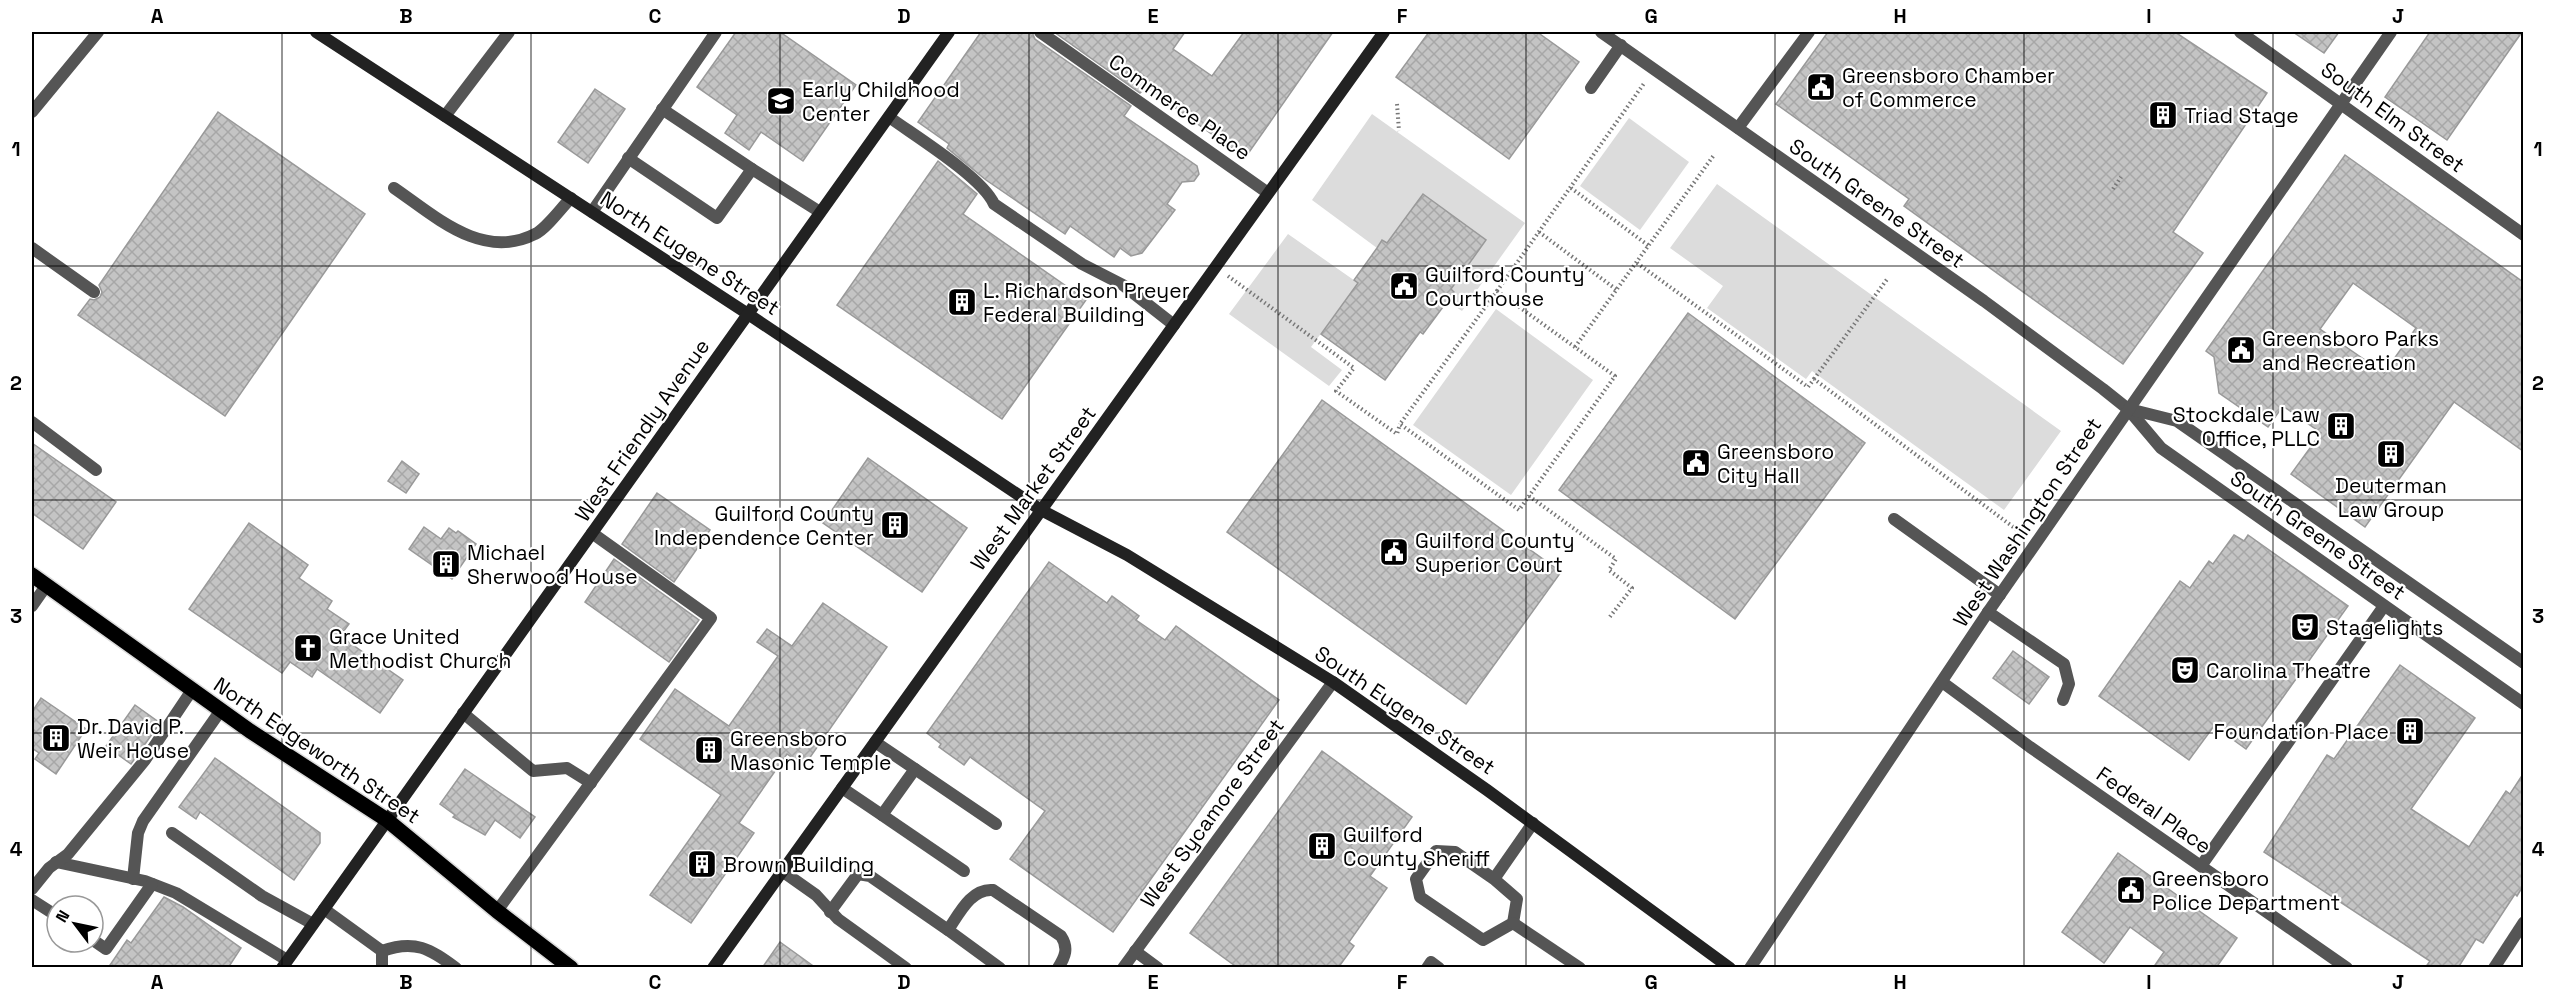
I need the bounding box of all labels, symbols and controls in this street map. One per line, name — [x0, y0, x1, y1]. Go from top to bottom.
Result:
text: A — [151, 3, 164, 29]
text: B — [399, 3, 413, 29]
text: C — [649, 3, 662, 29]
text: D — [897, 3, 911, 29]
text: E — [1147, 3, 1159, 29]
text: F — [1397, 3, 1408, 29]
text: G — [1644, 3, 1658, 29]
text: H — [1893, 3, 1907, 29]
text: I — [2146, 3, 2152, 29]
text: J — [2392, 3, 2404, 29]
street label: Commerce Place — [1104, 48, 1256, 166]
street label: South Elm Street — [2316, 56, 2470, 178]
place label: Greensboro Chamber of Commerce — [1842, 62, 2055, 113]
public building icon: Greensboro Chamber of Commerce — [1805, 71, 1837, 103]
place label: Early Childhood Center — [802, 76, 960, 127]
school or university icon: Early Childhood Center — [765, 85, 797, 117]
building icon: Triad Stage — [2147, 99, 2179, 131]
place label: Triad Stage — [2184, 102, 2299, 129]
street label: South Greene Street — [1784, 132, 1970, 274]
text: 1 — [11, 136, 21, 162]
text: 1 — [2533, 136, 2543, 162]
street label: North Eugene Street — [595, 185, 785, 321]
place label: Guilford County Courthouse — [1425, 261, 1585, 312]
public building icon: Guilford County Courthouse — [1388, 270, 1420, 302]
place label: L. Richardson Preyer Federal Building — [983, 277, 1190, 328]
building icon: L. Richardson Preyer Federal Building — [946, 286, 978, 318]
place label: Greensboro Parks and Recreation — [2262, 325, 2439, 376]
street label: West Friendly Avenue — [569, 333, 715, 527]
public building icon: Greensboro Parks and Recreation — [2225, 334, 2257, 366]
text: 2 — [10, 370, 22, 396]
text: 2 — [2532, 370, 2544, 396]
street label: West Market Street — [964, 401, 1102, 575]
place label: Stockdale Law Office, PLLC — [2173, 401, 2320, 452]
building icon: Stockdale Law Office, PLLC — [2325, 410, 2357, 442]
street label: West Washington Street — [1947, 412, 2107, 632]
place label: Greensboro City Hall — [1717, 438, 1834, 489]
building icon: Deuterman Law Group — [2375, 438, 2407, 470]
public building icon: Greensboro City Hall — [1680, 447, 1712, 479]
street label: South Greene Street — [2225, 464, 2411, 606]
place label: Deuterman Law Group — [2335, 472, 2447, 523]
place label: Guilford County Independence Center — [654, 500, 874, 551]
building icon: Guilford County Independence Center — [879, 509, 911, 541]
place label: Guilford County Superior Court — [1415, 527, 1575, 578]
public building icon: Guilford County Superior Court — [1378, 536, 1410, 568]
place label: Michael Sherwood House — [467, 539, 638, 590]
building icon: Michael Sherwood House — [430, 548, 462, 580]
text: 3 — [10, 603, 22, 629]
text: 3 — [2532, 603, 2544, 629]
theatre icon: Stagelights — [2289, 611, 2321, 643]
place label: Stagelights — [2326, 614, 2443, 641]
place label: Grace United Methodist Church — [329, 623, 511, 674]
church icon: Grace United Methodist Church — [292, 632, 324, 664]
street label: South Eugene Street — [1310, 640, 1500, 780]
theatre icon: Carolina Theatre — [2169, 654, 2201, 686]
place label: Carolina Theatre — [2206, 657, 2371, 684]
street label: North Edgeworth Street — [209, 671, 425, 829]
place label: Dr. David P. Weir House — [77, 713, 189, 764]
street label: West Sycamore Street — [1134, 713, 1290, 913]
building icon: Foundation Place — [2394, 715, 2426, 747]
place label: Foundation Place — [2214, 718, 2389, 745]
building icon: Dr. David P. Weir House — [40, 722, 72, 754]
place label: Greensboro Masonic Temple — [730, 725, 891, 776]
building icon: Greensboro Masonic Temple — [693, 734, 725, 766]
street label: Federal Place — [2091, 760, 2217, 860]
place label: Guilford County Sheriff — [1343, 821, 1490, 872]
building icon: Guilford County Sheriff — [1306, 830, 1338, 862]
text: 4 — [10, 836, 23, 862]
text: 4 — [2532, 836, 2545, 862]
building icon: Brown Building — [686, 848, 718, 880]
place label: Brown Building — [723, 851, 874, 878]
place label: Greensboro Police Department — [2152, 865, 2340, 916]
public building icon: Greensboro Police Department — [2115, 874, 2147, 906]
north arrow — [45, 894, 105, 954]
text: N — [51, 906, 74, 926]
text: A — [151, 969, 164, 995]
text: B — [399, 969, 413, 995]
text: C — [649, 969, 662, 995]
text: D — [897, 969, 911, 995]
text: E — [1147, 969, 1159, 995]
text: F — [1397, 969, 1408, 995]
text: G — [1644, 969, 1658, 995]
text: H — [1893, 969, 1907, 995]
text: I — [2146, 969, 2152, 995]
text: J — [2392, 969, 2404, 995]

